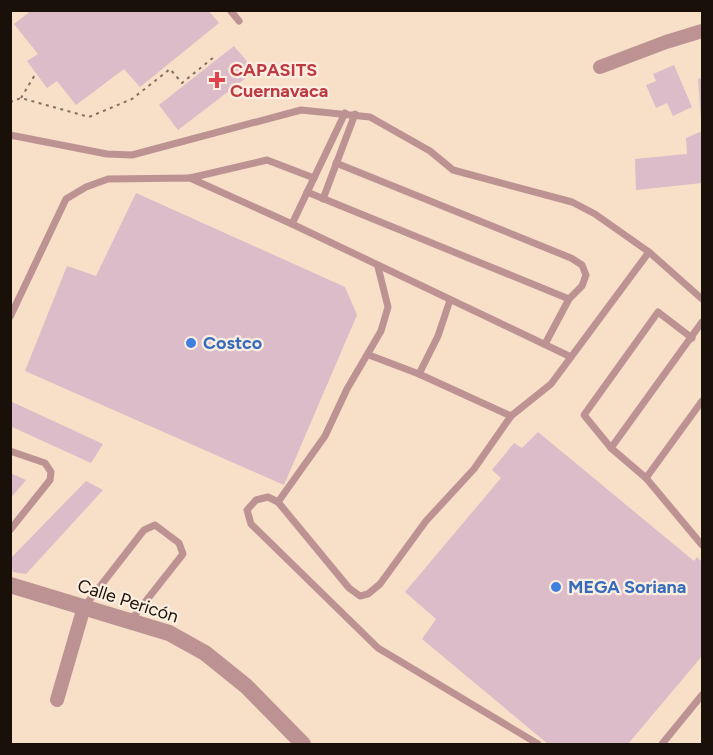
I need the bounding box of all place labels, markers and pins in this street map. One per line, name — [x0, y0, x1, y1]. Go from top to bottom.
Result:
place label: CAPASITS Cuernavaca — [230, 59, 328, 102]
marker: CAPASITS Cuernavaca — [208, 71, 226, 89]
place label: Costco — [203, 332, 262, 354]
marker: Costco — [184, 336, 198, 350]
place label: MEGA Soriana — [568, 576, 686, 598]
marker: MEGA Soriana — [549, 580, 563, 594]

